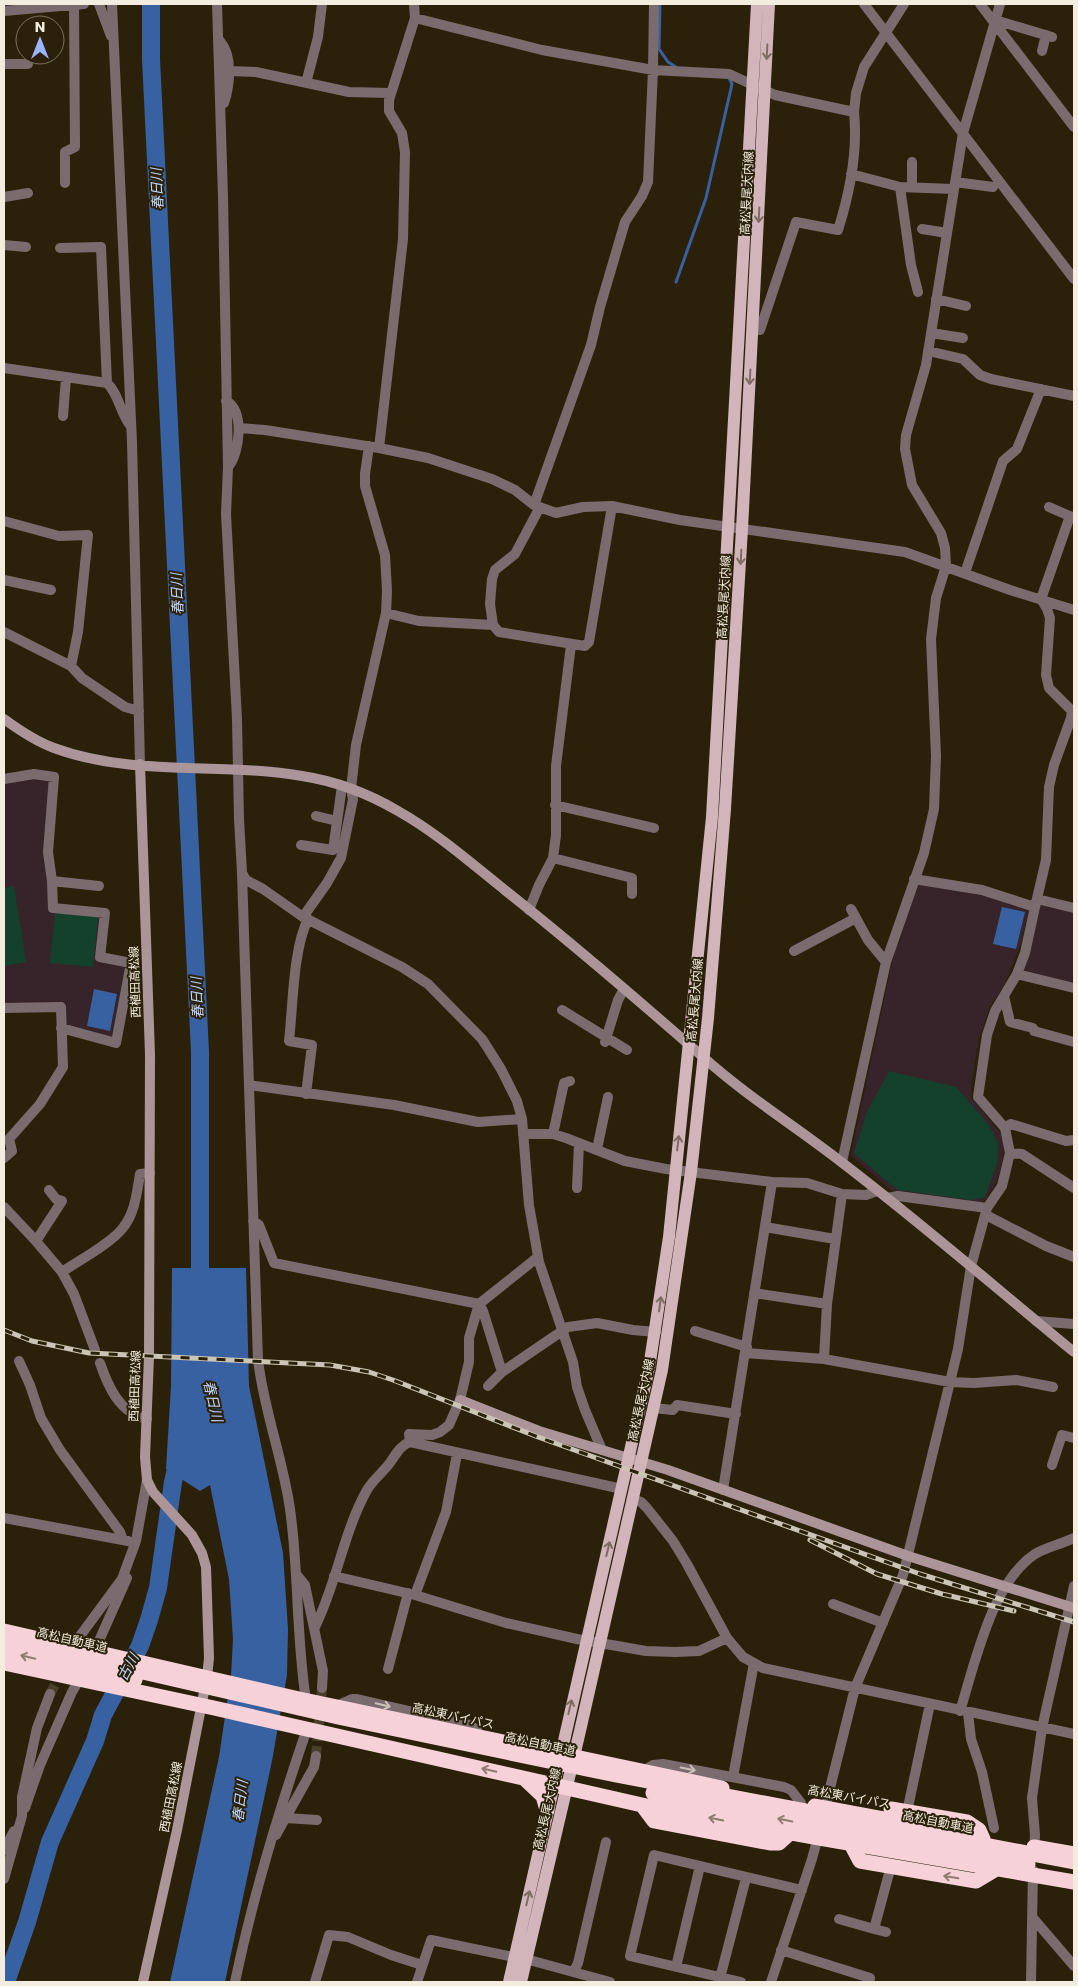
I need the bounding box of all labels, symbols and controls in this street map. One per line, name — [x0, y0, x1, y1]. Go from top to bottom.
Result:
north arrow — [15, 15, 65, 65]
text: N — [35, 17, 45, 37]
one-way arrow — [762, 44, 771, 60]
street label: 高松長尾大内線 — [736, 151, 757, 235]
water label: 春日川 — [146, 166, 168, 210]
one-way arrow — [755, 206, 764, 222]
one-way arrow — [746, 369, 755, 385]
one-way arrow — [736, 548, 745, 564]
street label: 高松長尾大内線 — [713, 555, 734, 639]
water label: 春日川 — [166, 571, 188, 615]
street label: 西植田高松線 — [125, 946, 144, 1018]
street label: 高松長尾大内線 — [682, 957, 707, 1043]
water label: 春日川 — [186, 975, 208, 1019]
one-way arrow — [673, 1135, 683, 1151]
one-way arrow — [655, 1297, 665, 1313]
street label: 西植田高松線 — [125, 1350, 144, 1422]
street label: 高松長尾大内線 — [623, 1357, 658, 1443]
water label: 春日川 — [199, 1378, 228, 1426]
one-way arrow — [603, 1541, 613, 1557]
street label: 高松自動車道 — [35, 1623, 109, 1656]
water label: 古川 — [113, 1648, 144, 1684]
one-way arrow — [20, 1652, 36, 1661]
street label: 高松東バイパス — [410, 1698, 496, 1733]
one-way arrow — [566, 1699, 575, 1715]
one-way arrow — [374, 1701, 390, 1710]
street label: 高松自動車道 — [503, 1728, 577, 1759]
street label: 西植田高松線 — [155, 1760, 186, 1834]
one-way arrow — [481, 1765, 497, 1774]
one-way arrow — [680, 1765, 696, 1774]
street label: 高松長尾大内線 — [529, 1766, 564, 1852]
water label: 春日川 — [228, 1777, 253, 1823]
street label: 高松東バイパス — [806, 1781, 892, 1812]
street label: 高松自動車道 — [901, 1806, 975, 1837]
one-way arrow — [709, 1813, 725, 1823]
one-way arrow — [778, 1815, 794, 1824]
one-way arrow — [943, 1871, 959, 1881]
one-way arrow — [524, 1890, 533, 1906]

